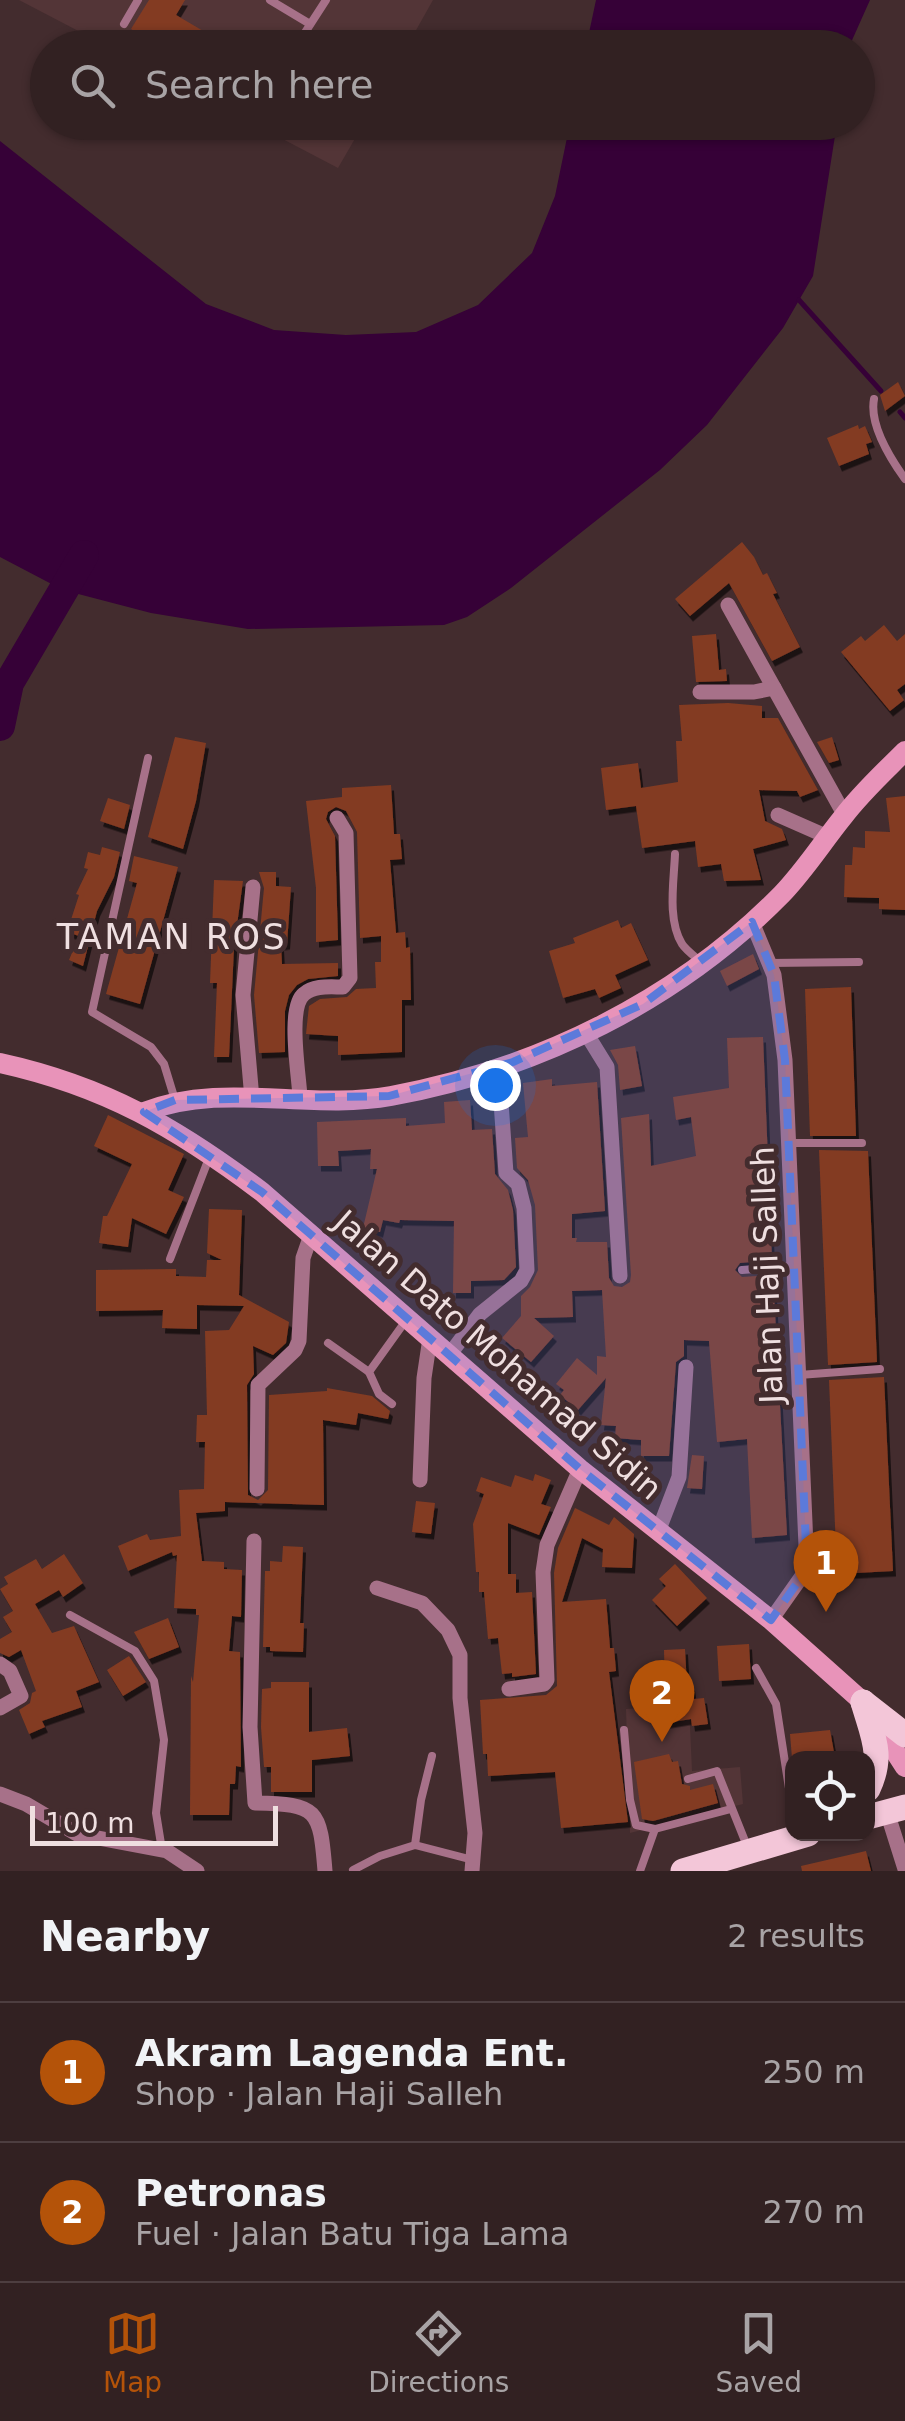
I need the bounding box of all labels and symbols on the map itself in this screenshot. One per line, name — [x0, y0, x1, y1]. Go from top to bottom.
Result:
district label: TAMAN ROS — [56, 917, 287, 957]
your location — [470, 1060, 521, 1111]
street label: Jalan Haji Salleh — [744, 1146, 791, 1406]
street label: Jalan Dato Mohamad Sidin — [325, 1201, 670, 1508]
pin: 1 — [794, 1530, 858, 1612]
pin: 2 — [630, 1660, 694, 1742]
scale bar — [30, 1801, 278, 1846]

